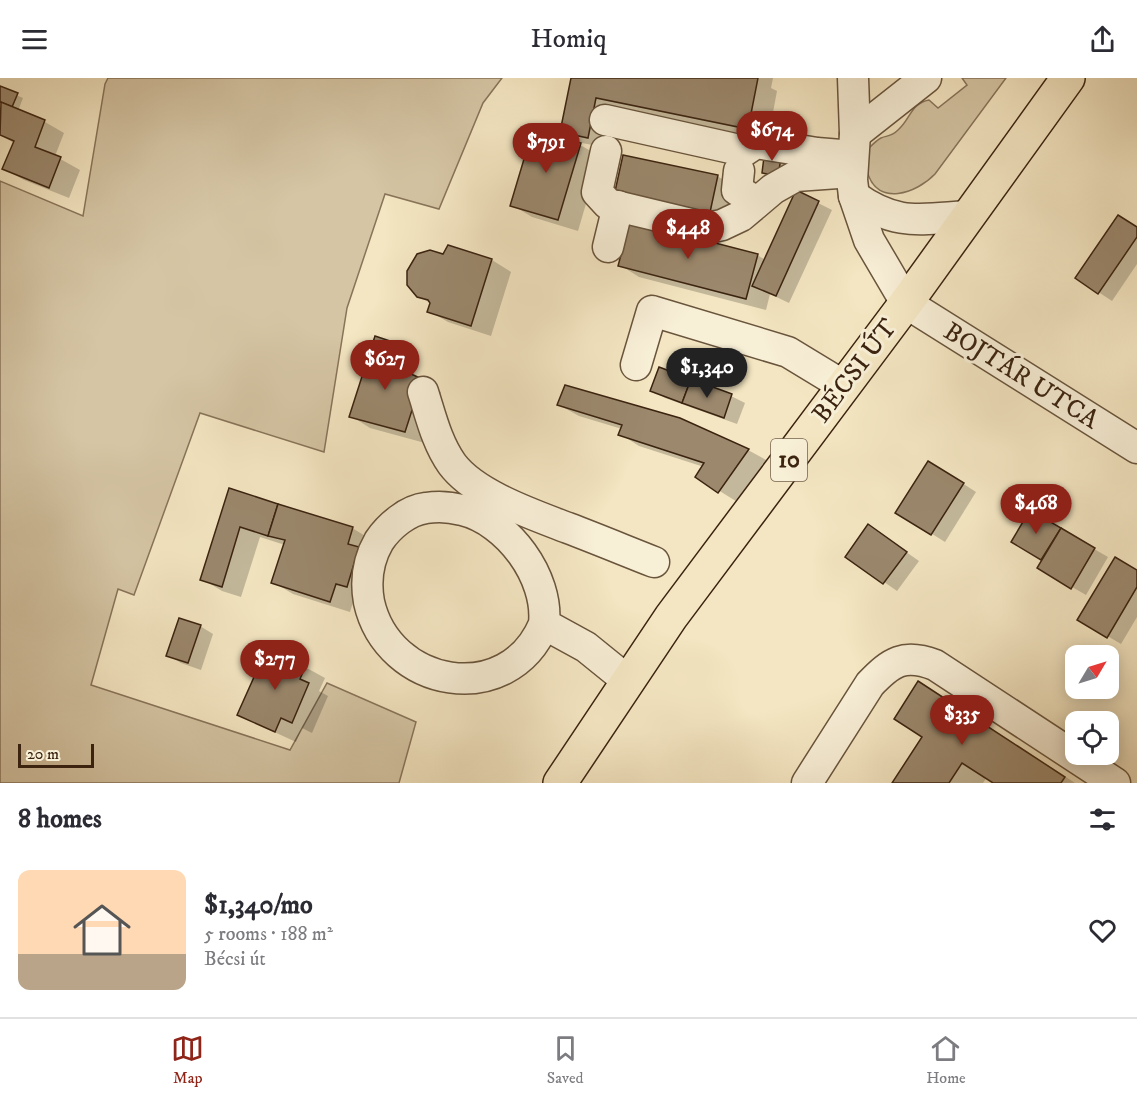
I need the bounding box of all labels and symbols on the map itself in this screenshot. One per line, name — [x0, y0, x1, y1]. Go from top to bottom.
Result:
pin: $674 — [736, 111, 808, 162]
pin: $791 — [510, 123, 582, 174]
pin: $448 — [652, 209, 724, 260]
street label: BÉCSI ÚT — [804, 312, 905, 430]
street label: BOJTÁR UTCA — [937, 314, 1106, 437]
pin: $627 — [349, 340, 421, 391]
pin: $1,340 — [658, 348, 756, 399]
road number: 10 — [771, 439, 807, 481]
pin: $468 — [1000, 484, 1072, 535]
pin: $277 — [239, 640, 311, 691]
north arrow — [1065, 645, 1119, 699]
pin: $335 — [926, 695, 998, 746]
scale bar — [18, 741, 94, 768]

